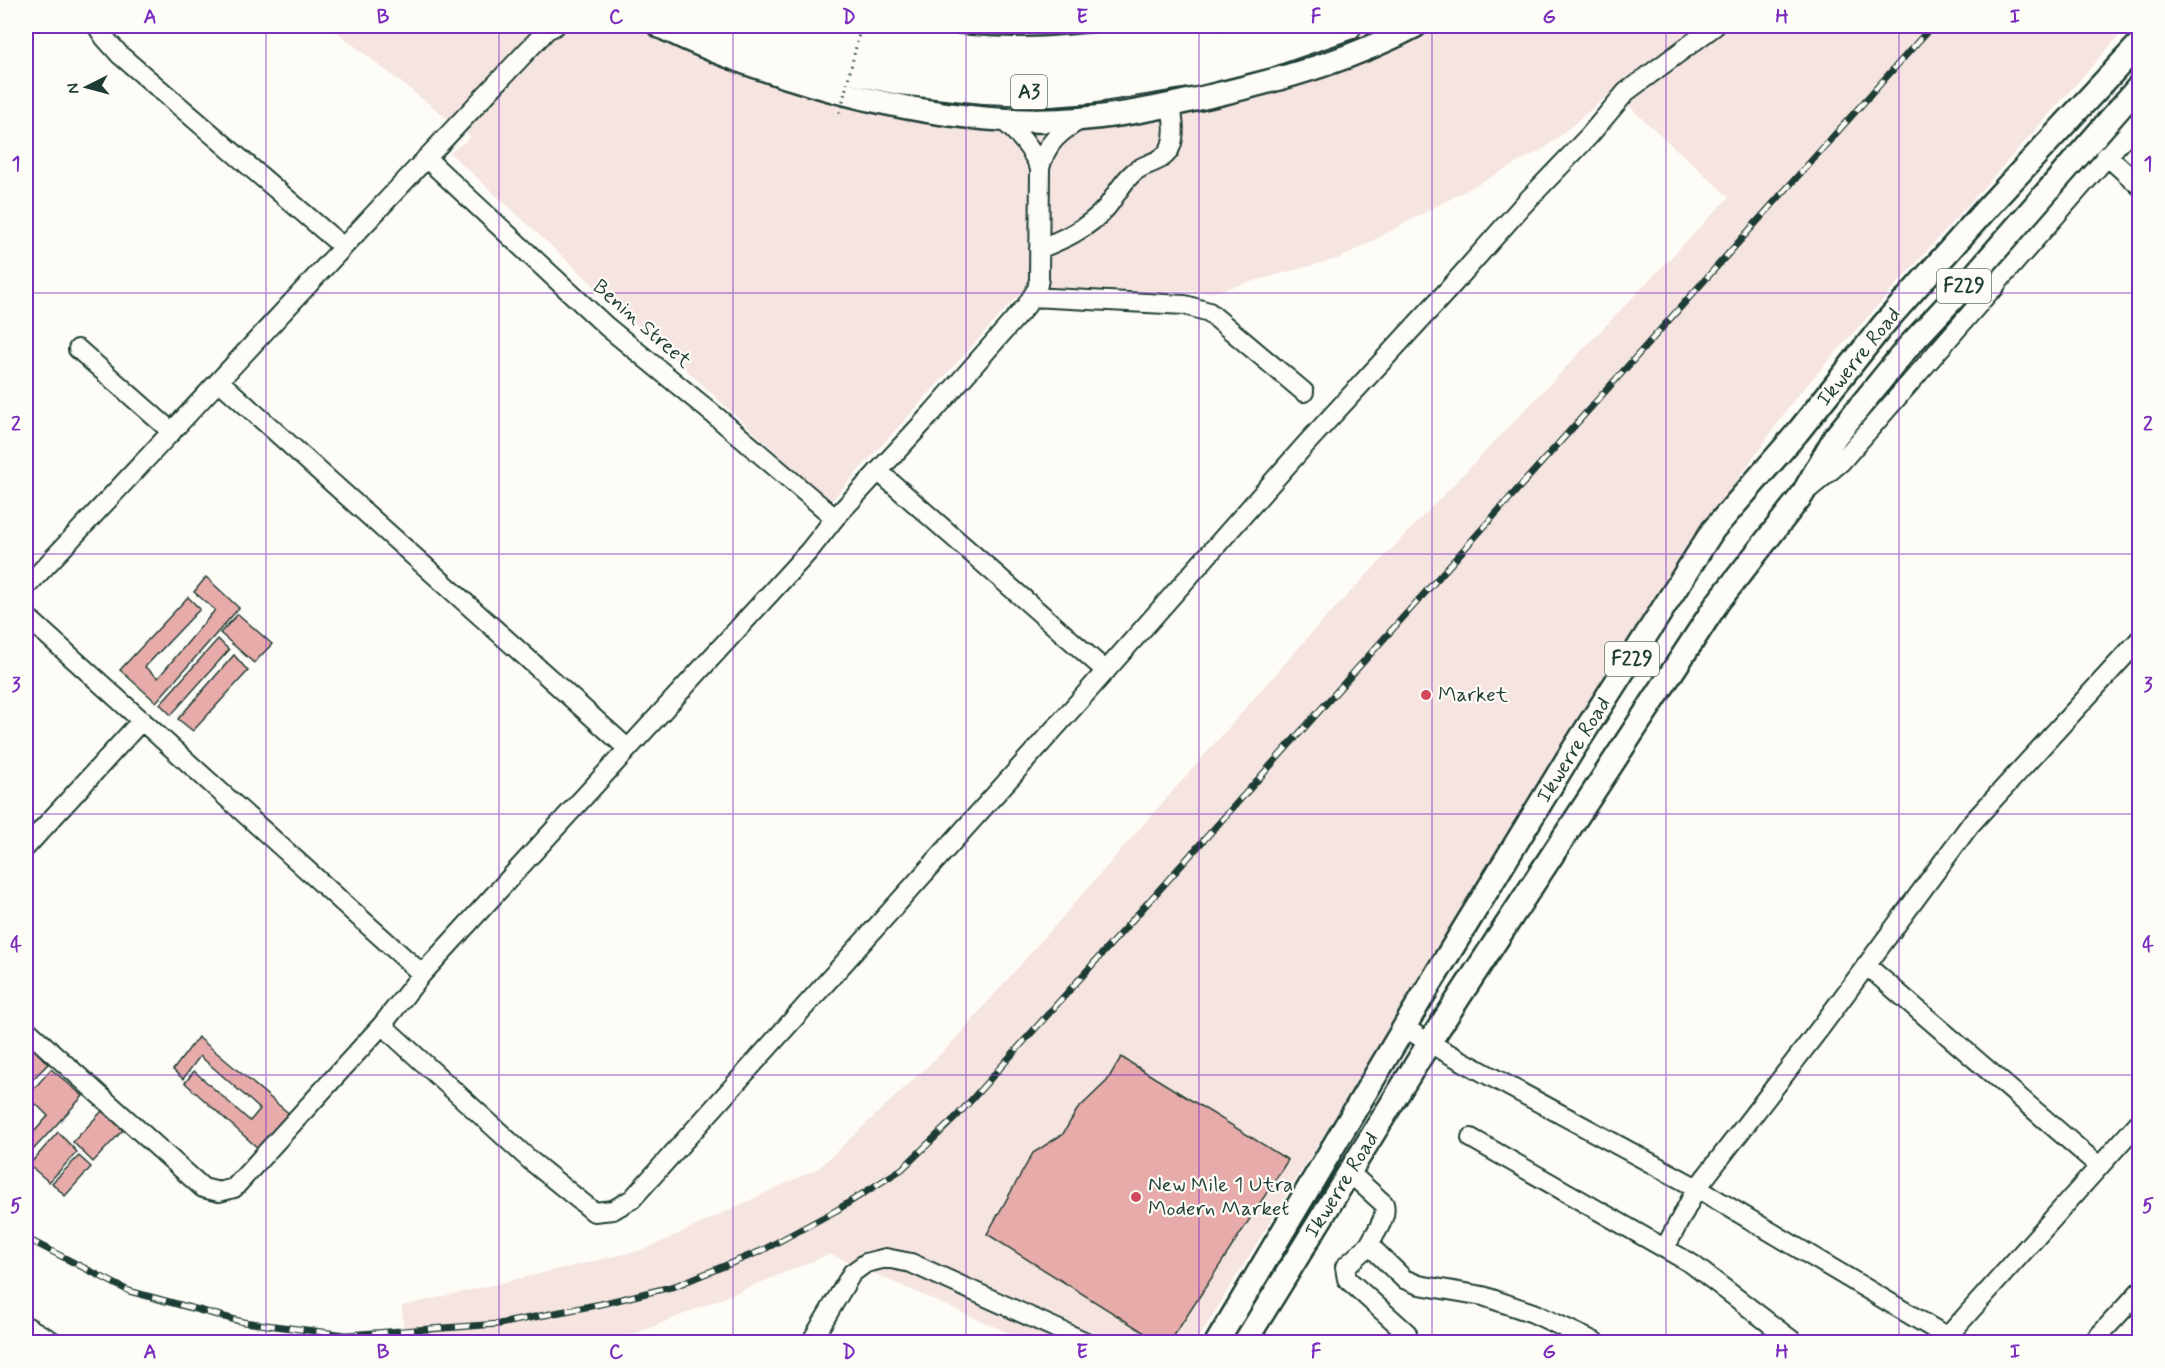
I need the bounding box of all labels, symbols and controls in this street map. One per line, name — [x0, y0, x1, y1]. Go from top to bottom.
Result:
text: A — [143, 4, 157, 31]
text: B — [377, 4, 390, 31]
text: C — [609, 4, 624, 31]
text: D — [842, 4, 856, 31]
text: E — [1076, 4, 1088, 31]
text: F — [1311, 4, 1322, 31]
text: G — [1542, 4, 1556, 31]
text: H — [1775, 4, 1789, 31]
text: I — [2010, 4, 2020, 31]
north arrow — [57, 57, 117, 117]
road number: A3 — [1011, 75, 1047, 109]
text: N — [63, 82, 85, 95]
text: 1 — [12, 151, 20, 178]
text: 1 — [2144, 151, 2152, 178]
road number: F229 — [1937, 269, 1991, 303]
street label: Benin Street — [587, 273, 698, 375]
street label: Ikwerre Road — [1810, 302, 1908, 412]
text: 2 — [11, 411, 21, 438]
text: 2 — [2143, 411, 2153, 438]
road number: F229 — [1605, 642, 1659, 676]
text: 3 — [11, 672, 21, 699]
text: 3 — [2143, 672, 2153, 699]
place label: Market — [1438, 681, 1509, 709]
marker: Market — [1419, 688, 1433, 702]
street label: Ikwerre Road — [1530, 692, 1618, 808]
text: 4 — [10, 932, 22, 959]
text: 4 — [2142, 932, 2154, 959]
street label: Ikwerre Road — [1298, 1127, 1386, 1243]
place label: New Mile 1 Utra Modern Market — [1148, 1171, 1293, 1223]
marker: New Mile 1 Utra Modern Market — [1129, 1190, 1143, 1204]
text: 5 — [10, 1193, 22, 1220]
text: 5 — [2142, 1193, 2154, 1220]
text: A — [143, 1339, 157, 1366]
text: B — [377, 1339, 390, 1366]
text: C — [609, 1339, 624, 1366]
text: D — [842, 1339, 856, 1366]
text: E — [1076, 1339, 1088, 1366]
text: F — [1311, 1339, 1322, 1366]
text: G — [1542, 1339, 1556, 1366]
text: H — [1775, 1339, 1789, 1366]
text: I — [2010, 1339, 2020, 1366]

